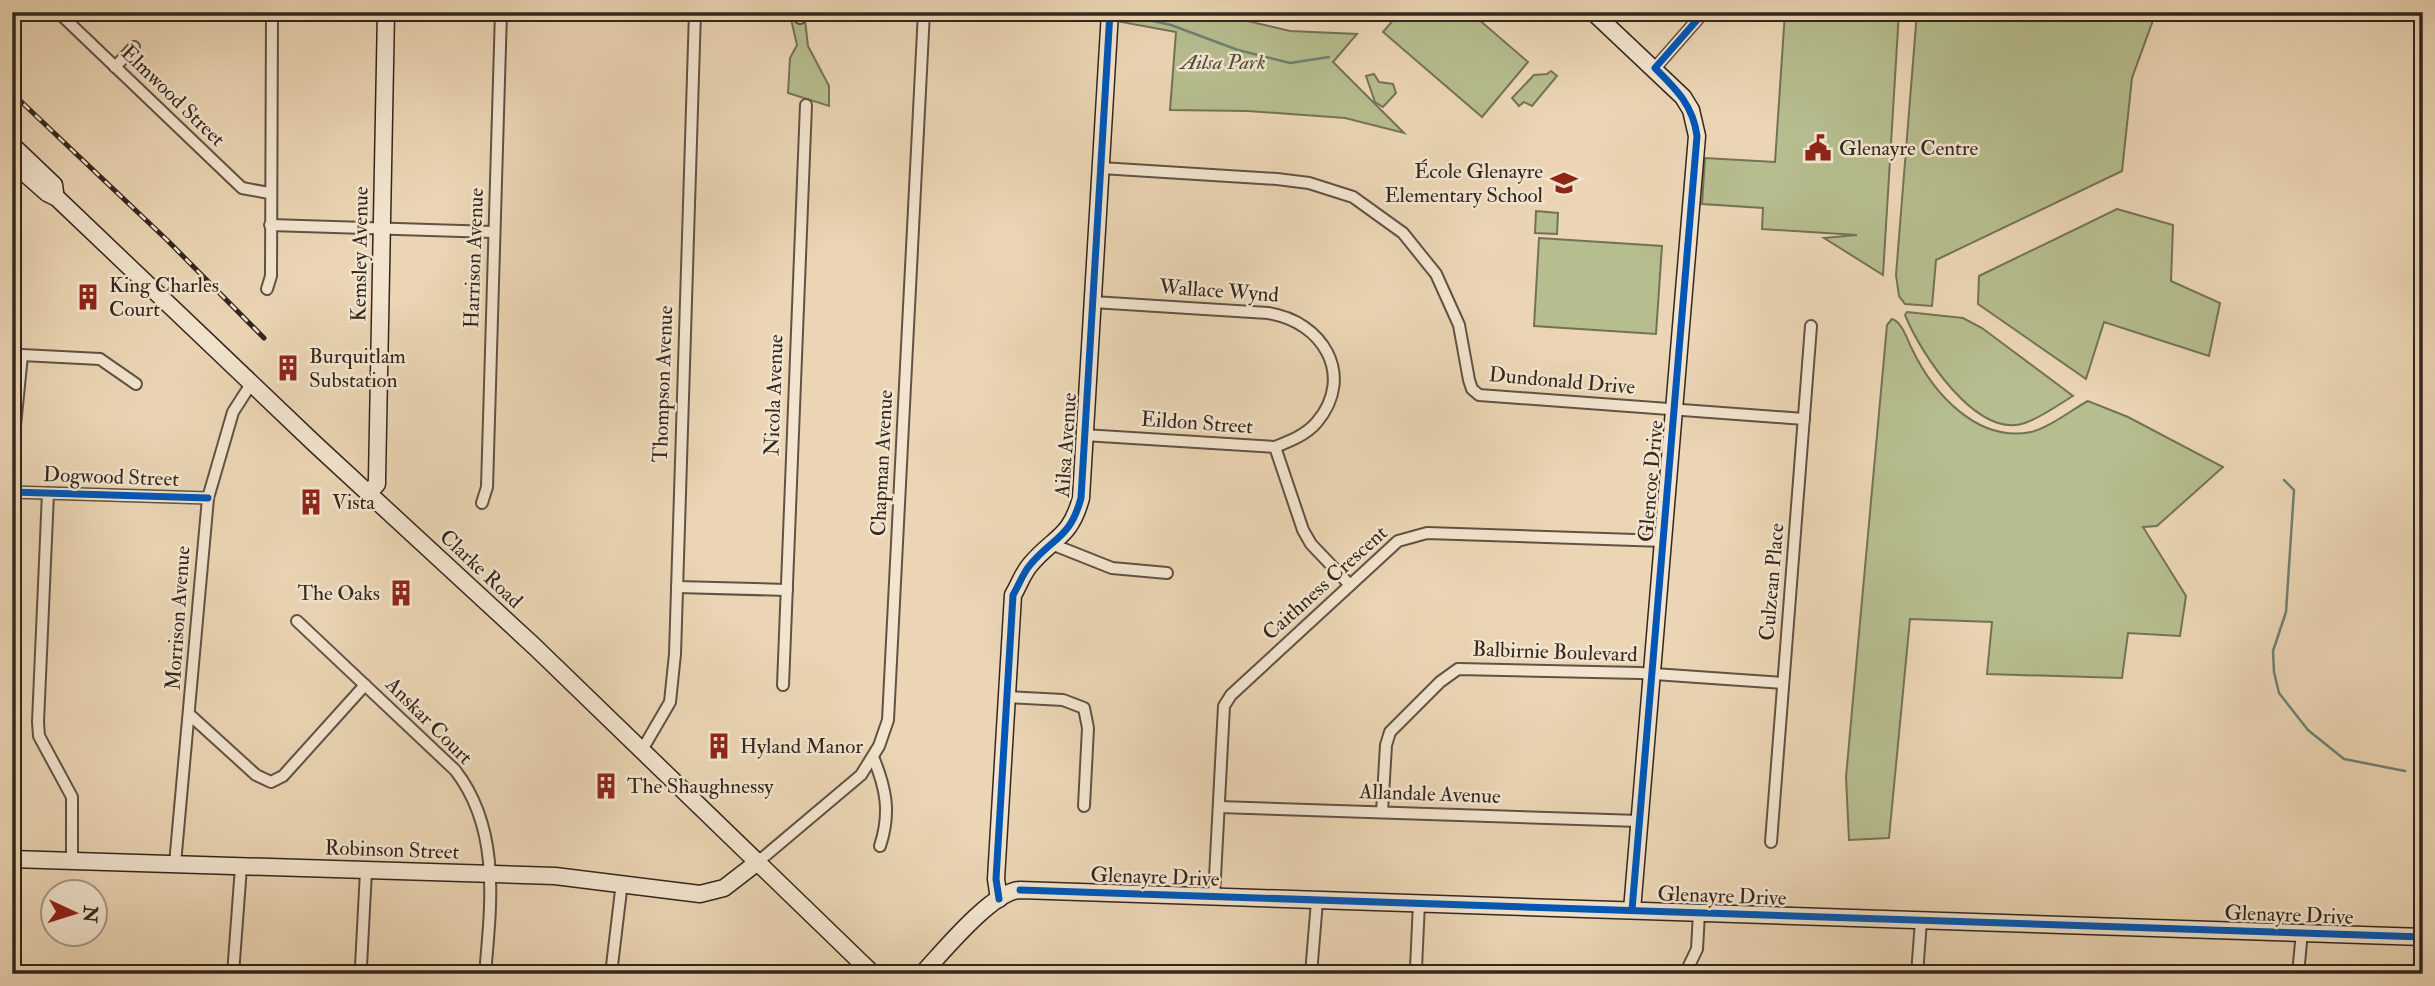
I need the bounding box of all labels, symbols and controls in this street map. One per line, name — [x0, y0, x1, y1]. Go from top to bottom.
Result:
street label: Elmwood Street — [115, 39, 231, 153]
park label: Ailsa Park — [1178, 49, 1266, 76]
public building icon: Glenayre Centre — [1803, 133, 1833, 163]
place label: Glenayre Centre — [1839, 135, 1979, 162]
place label: École Glenayre Elementary School — [1385, 158, 1544, 209]
school or university icon: École Glenayre Elementary School — [1549, 168, 1579, 198]
street label: Kemsley Avenue — [345, 186, 375, 322]
street label: Harrison Avenue — [458, 187, 490, 329]
place label: King Charles Court — [109, 272, 219, 323]
street label: Wallace Wynd — [1157, 273, 1280, 309]
building icon: King Charles Court — [73, 282, 103, 312]
street label: Thompson Avenue — [647, 305, 679, 463]
street label: Nicola Avenue — [758, 333, 790, 456]
place label: Burquitlam Substation — [309, 343, 406, 394]
building icon: Burquitlam Substation — [273, 353, 303, 383]
street label: Dundonald Drive — [1488, 361, 1637, 401]
street label: Chapman Avenue — [865, 389, 899, 537]
street label: Ailsa Avenue — [1049, 391, 1083, 499]
street label: Eildon Street — [1140, 406, 1254, 440]
street label: Glencoe Drive — [1632, 419, 1670, 543]
street label: Dogwood Street — [43, 461, 180, 493]
building icon: Vista — [296, 487, 326, 517]
place label: Vista — [332, 489, 375, 516]
street label: Caithness Crescent — [1257, 520, 1393, 646]
street label: Culzean Place — [1753, 522, 1791, 642]
street label: Clarke Road — [434, 524, 529, 615]
street label: Morrison Avenue — [159, 545, 197, 691]
building icon: The Oaks — [386, 578, 416, 608]
place label: The Oaks — [297, 580, 380, 607]
street label: Balbirnie Boulevard — [1472, 636, 1639, 668]
street label: Anskar Court — [379, 671, 479, 771]
building icon: Hyland Manor — [704, 731, 734, 761]
place label: Hyland Manor — [740, 733, 863, 760]
building icon: The Shaughnessy — [591, 771, 621, 801]
place label: The Shaughnessy — [627, 773, 774, 800]
street label: Allandale Avenue — [1358, 778, 1502, 810]
street label: Robinson Street — [324, 834, 460, 866]
street label: Glenayre Drive — [1090, 861, 1220, 893]
north arrow — [38, 878, 108, 948]
street label: Glenayre Drive — [1657, 880, 1787, 912]
street label: Glenayre Drive — [2224, 899, 2354, 931]
text: N — [77, 904, 103, 924]

